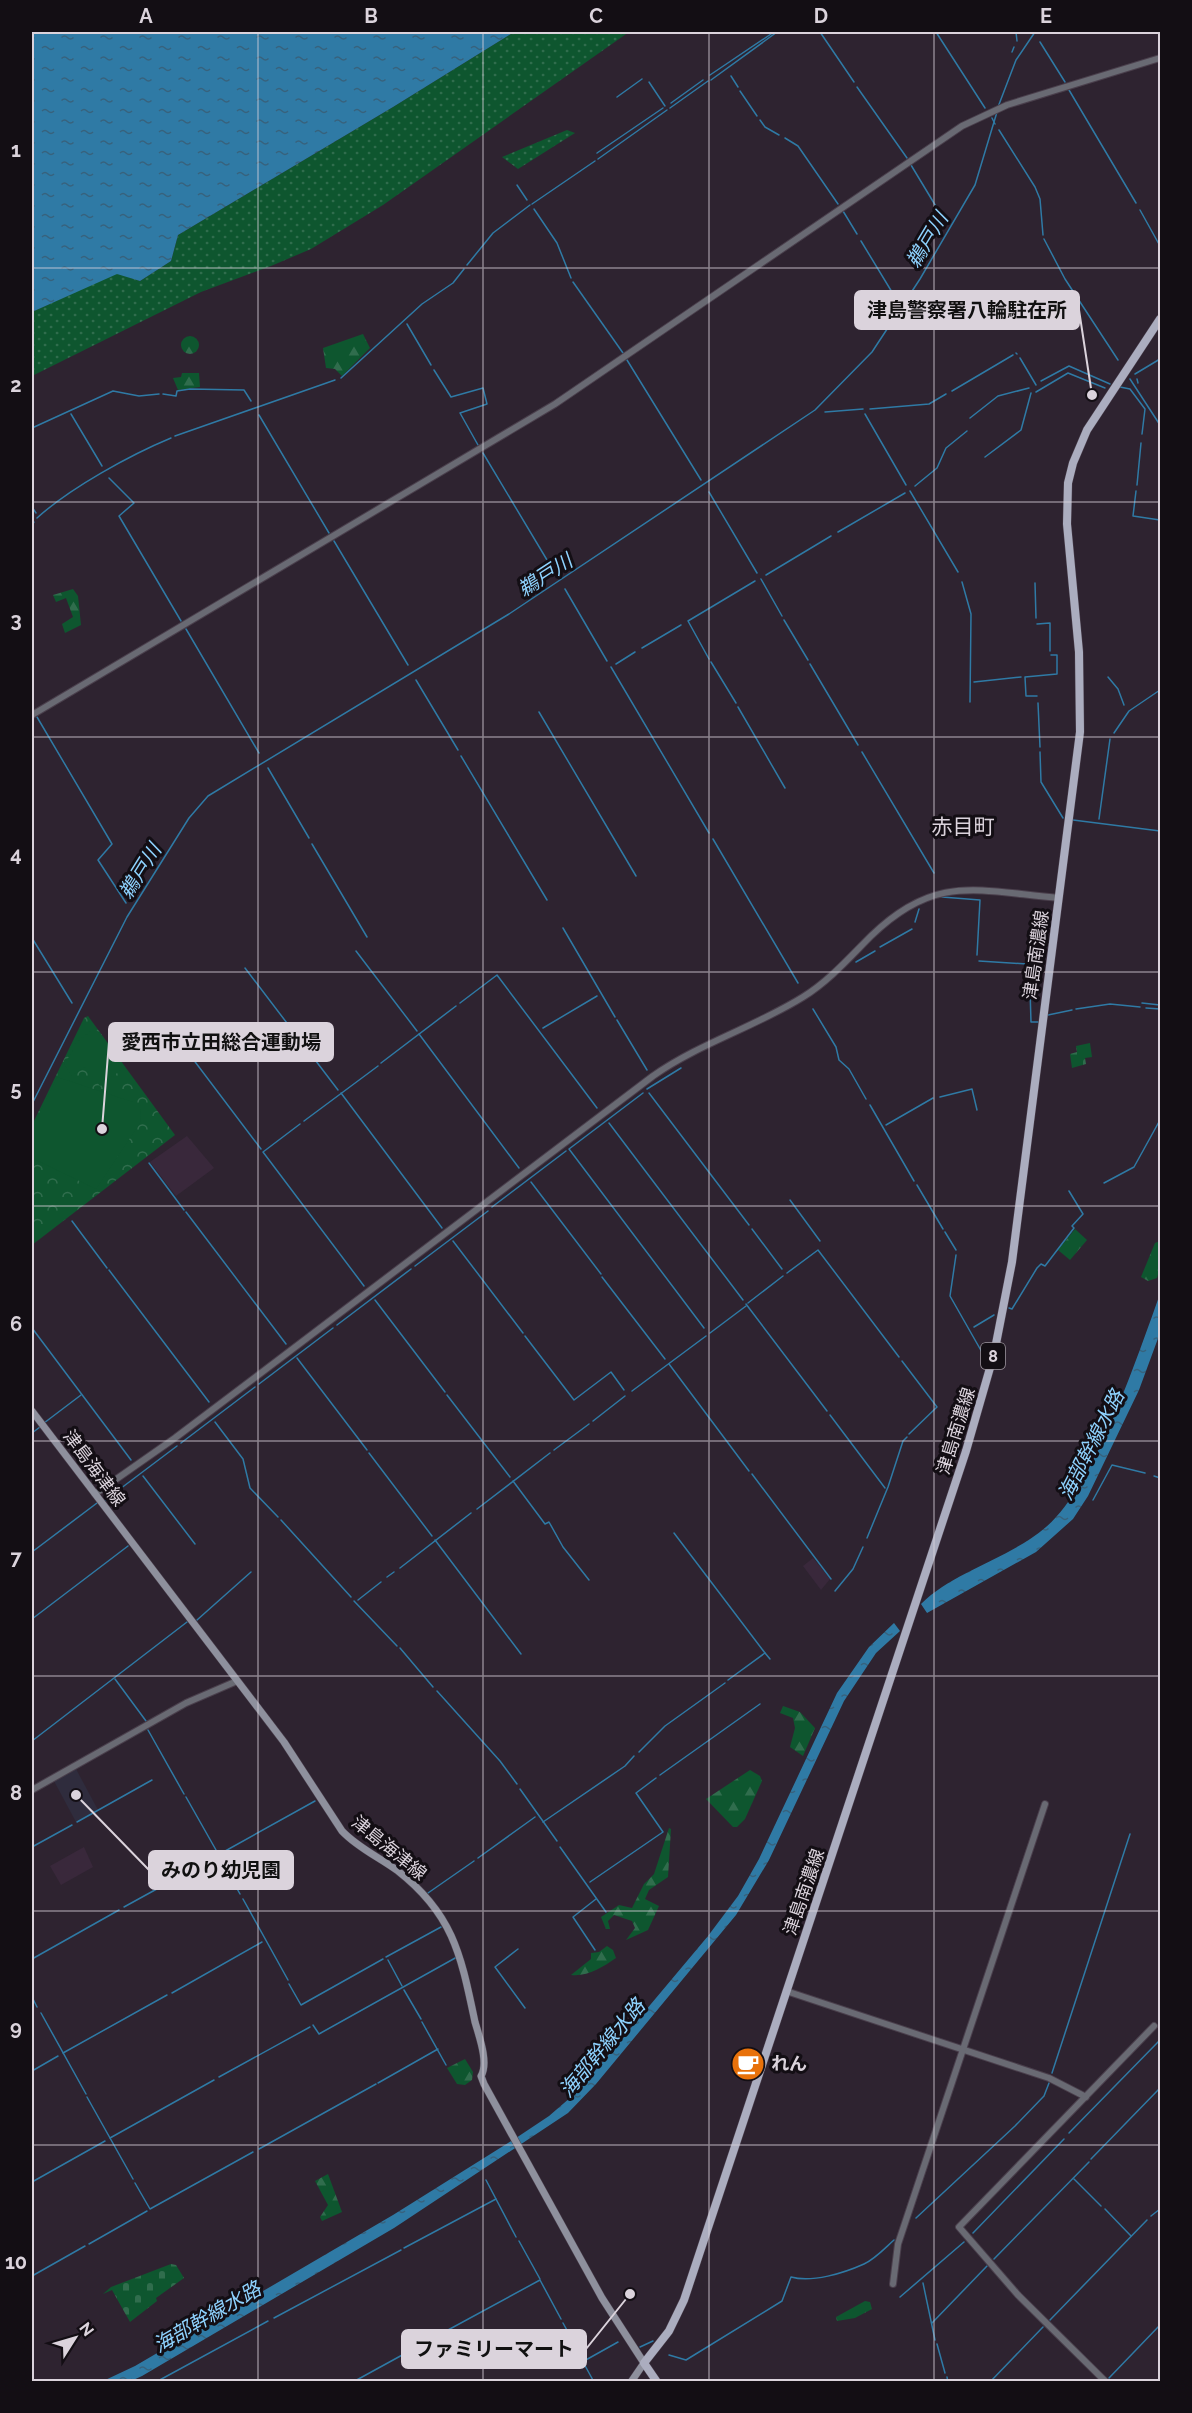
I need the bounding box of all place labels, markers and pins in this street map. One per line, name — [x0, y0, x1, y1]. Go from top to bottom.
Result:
callout: 津島警察署八輪駐在所 — [855, 291, 1079, 329]
callout: 愛西市立田総合運動場 — [109, 1023, 333, 1061]
callout: みのり幼児園 — [149, 1851, 293, 1889]
cafe icon: れん — [730, 2046, 766, 2082]
place label: れん — [771, 2053, 807, 2074]
callout: ファミリーマート — [402, 2330, 586, 2368]

